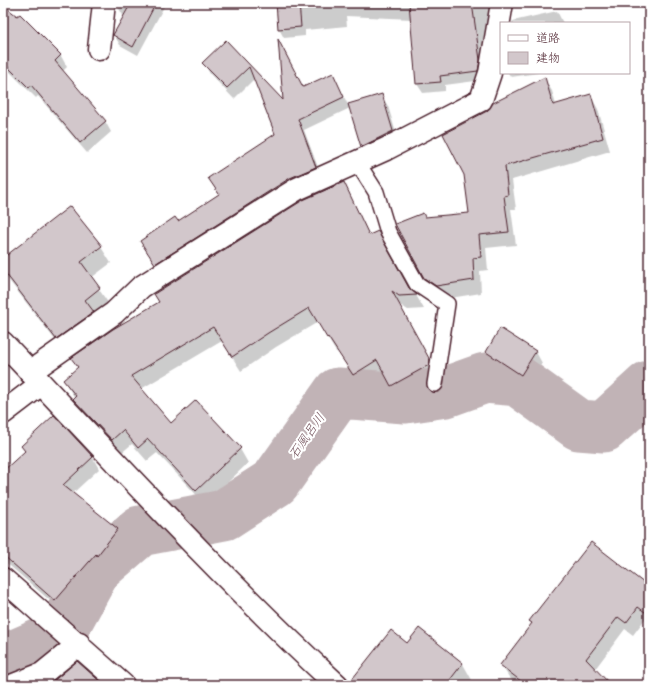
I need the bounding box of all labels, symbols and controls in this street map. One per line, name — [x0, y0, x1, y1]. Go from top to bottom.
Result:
legend — [500, 22, 630, 74]
text: 道路 — [536, 31, 560, 46]
text: 建物 — [536, 51, 560, 66]
water label: 石風呂川 — [286, 410, 328, 462]

